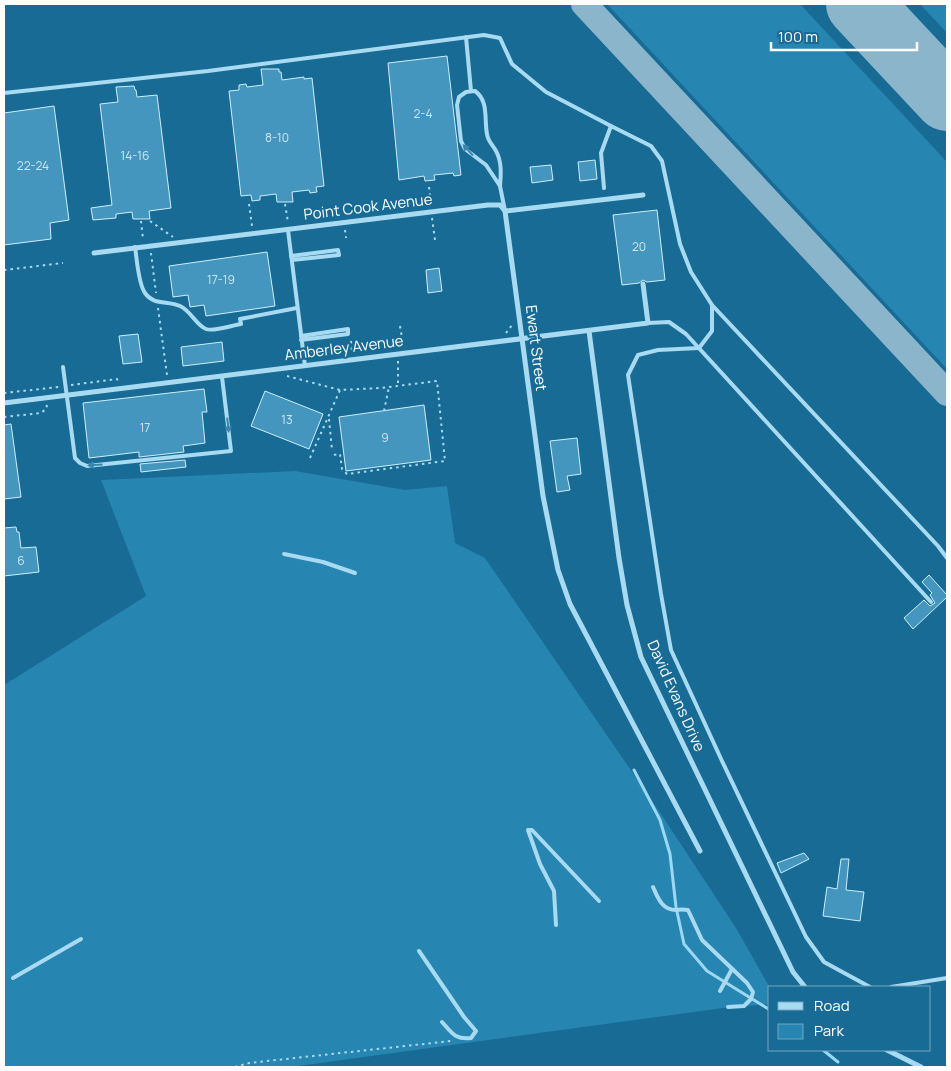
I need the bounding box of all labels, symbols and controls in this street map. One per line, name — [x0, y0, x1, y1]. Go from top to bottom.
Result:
scale bar — [771, 20, 917, 52]
text: 100 m — [778, 26, 818, 47]
house number: 2-4 — [414, 105, 432, 122]
house number: 8-10 — [265, 129, 289, 146]
one-way arrow — [462, 144, 474, 156]
house number: 14-16 — [121, 147, 149, 164]
house number: 22-24 — [17, 157, 49, 174]
street label: Point Cook Avenue — [302, 188, 434, 225]
house number: 20 — [632, 238, 646, 255]
house number: 17-19 — [207, 271, 235, 288]
street label: Ewart Street — [521, 304, 552, 392]
street label: Amberley Avenue — [283, 330, 405, 365]
house number: 13 — [281, 411, 293, 428]
one-way arrow — [224, 418, 232, 434]
house number: 17 — [140, 419, 150, 436]
house number: 9 — [381, 429, 389, 446]
one-way arrow — [86, 461, 102, 469]
house number: 6 — [17, 552, 25, 569]
street label: David Evans Drive — [642, 637, 711, 755]
legend — [768, 986, 931, 1051]
text: Road — [814, 995, 850, 1016]
text: Park — [814, 1020, 844, 1041]

